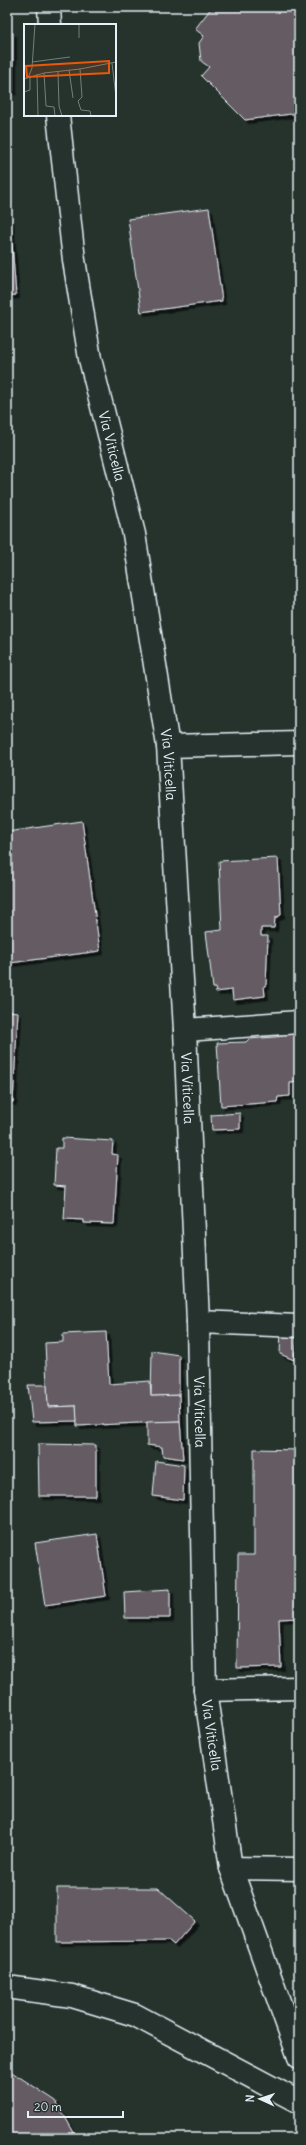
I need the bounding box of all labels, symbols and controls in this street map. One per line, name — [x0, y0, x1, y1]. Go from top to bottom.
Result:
inset map — [24, 24, 116, 116]
street label: Via Viticella — [94, 409, 129, 483]
street label: Via Viticella — [156, 728, 180, 801]
street label: Via Viticella — [177, 1052, 198, 1124]
street label: Via Viticella — [190, 1376, 209, 1448]
street label: Via Viticella — [198, 1699, 226, 1772]
north arrow — [240, 2079, 280, 2119]
scale bar — [28, 2093, 123, 2119]
text: N — [243, 2094, 257, 2103]
text: 20 m — [34, 2099, 62, 2114]

